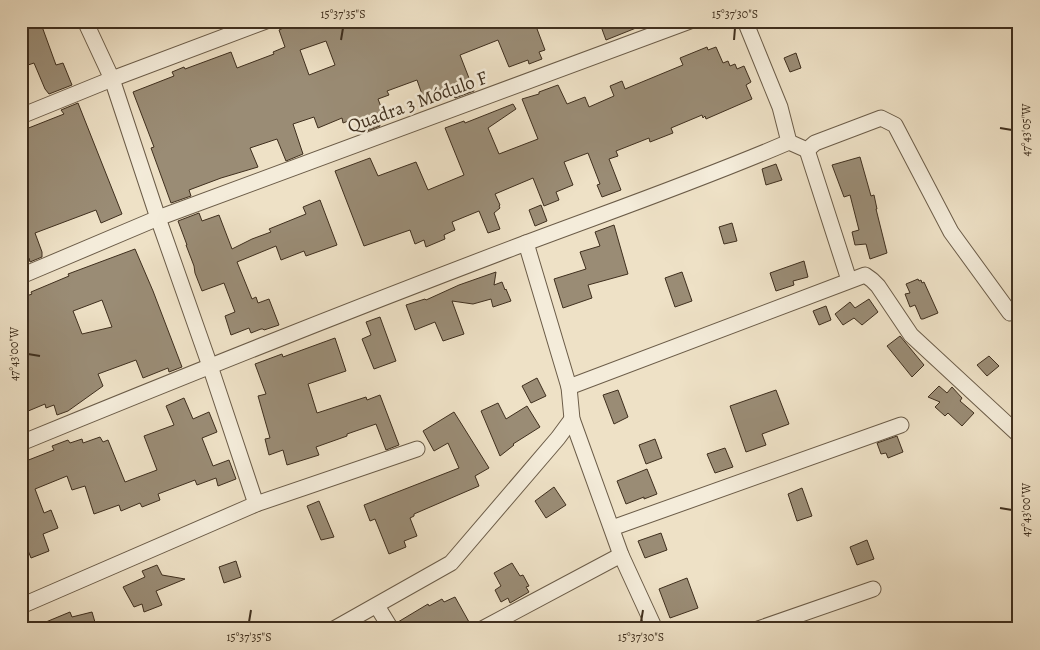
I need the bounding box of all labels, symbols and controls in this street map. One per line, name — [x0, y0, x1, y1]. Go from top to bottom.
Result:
text: 15°37'35"S — [320, 6, 366, 22]
text: 15°37'30"S — [712, 6, 758, 22]
street label: Quadra 3 Módulo F — [344, 64, 491, 139]
text: 47°43'05"W — [1018, 103, 1034, 156]
text: 47°43'00"W — [6, 326, 22, 381]
text: 47°43'00"W — [1018, 482, 1034, 537]
text: 15°37'35"S — [226, 629, 272, 645]
text: 15°37'30"S — [618, 629, 664, 645]

